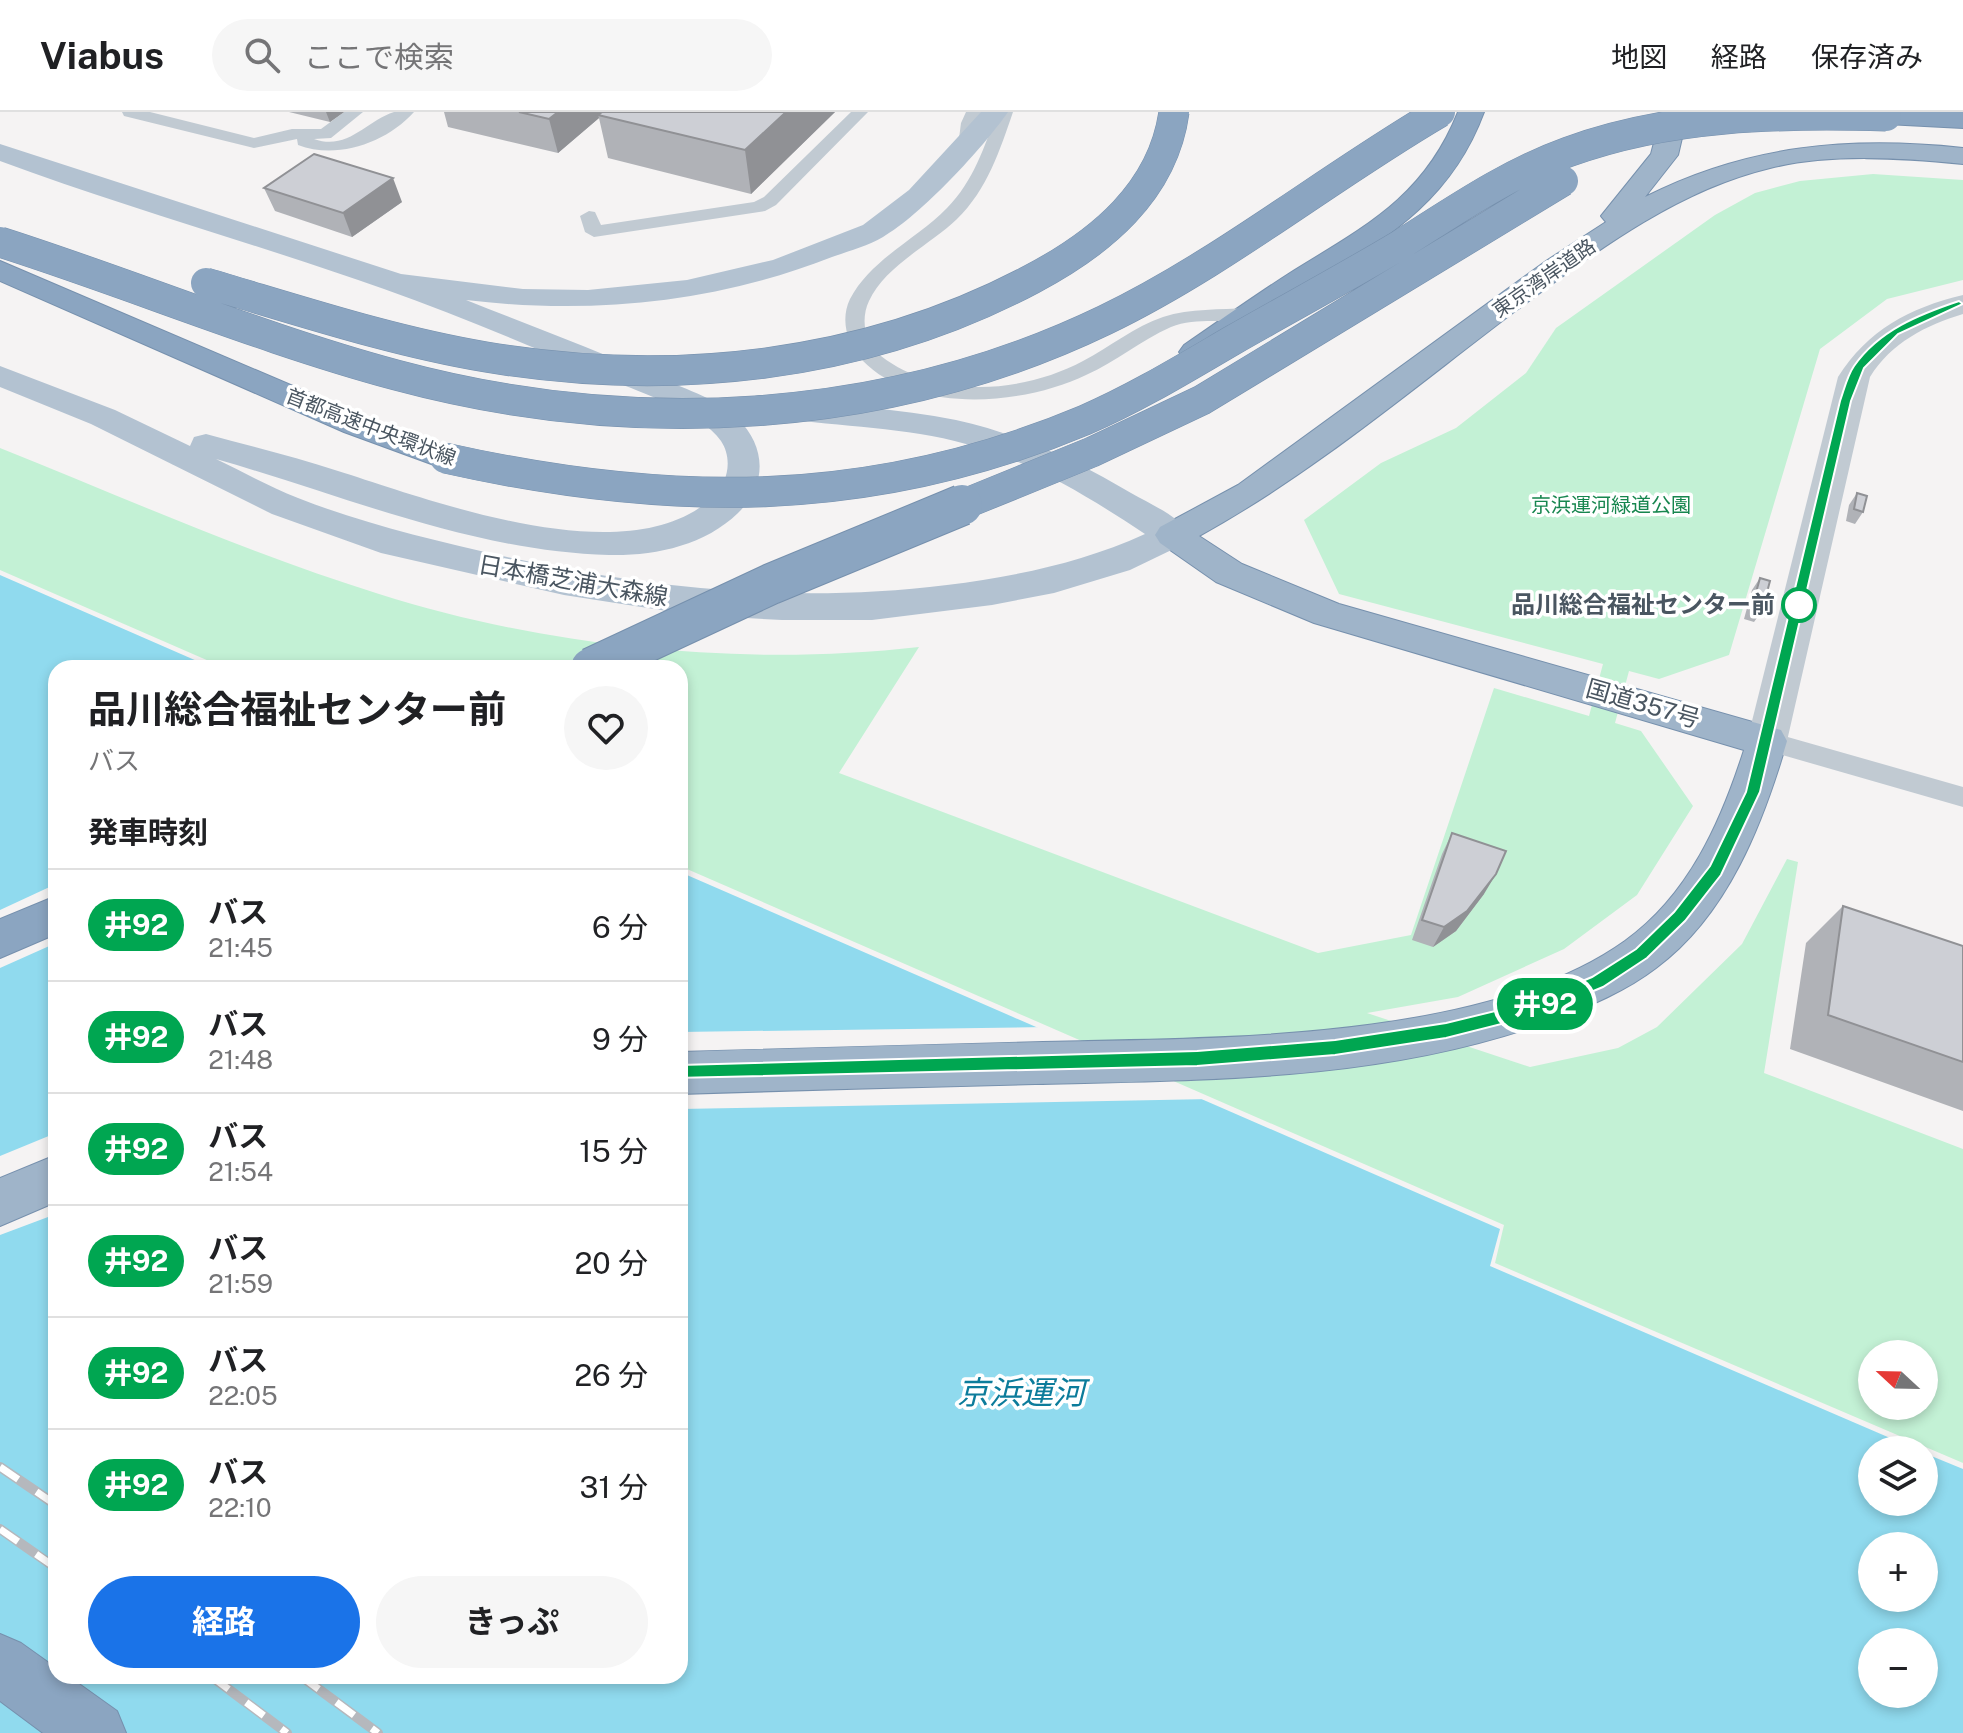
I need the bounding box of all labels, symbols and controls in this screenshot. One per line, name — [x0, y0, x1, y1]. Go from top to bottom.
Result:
search box — [212, 19, 772, 91]
text: Viabus — [40, 33, 164, 78]
icon: search — [240, 33, 284, 77]
text: ここで検索 — [304, 39, 454, 75]
text: 地図 — [1611, 40, 1667, 73]
text: 経路 — [1711, 40, 1767, 73]
text: 保存済み — [1811, 40, 1923, 73]
street label: 東京湾岸道路 — [1488, 234, 1600, 322]
street label: 首都高速中央環状線 — [283, 384, 459, 470]
park label: 京浜運河緑道公園 — [1531, 493, 1691, 517]
street label: 日本橋芝浦大森線 — [476, 550, 670, 610]
marker: 品川総合福祉センター前 — [1782, 588, 1816, 622]
place label: 品川総合福祉センター前 — [1511, 590, 1775, 618]
street label: 国道357号 — [1583, 673, 1703, 733]
button: heart — [564, 686, 648, 770]
text: 品川総合福祉センター前 — [88, 687, 506, 732]
text: バス — [88, 745, 140, 776]
text: 発車時刻 — [88, 814, 208, 850]
text: バス — [208, 894, 268, 930]
text: 井92 — [104, 908, 168, 941]
text: 6 分 — [592, 909, 648, 945]
text: 21:45 — [208, 932, 273, 963]
line badge: 井92 — [1499, 978, 1591, 1030]
text: 井92 — [1513, 987, 1577, 1020]
text: バス — [208, 1006, 268, 1042]
text: 井92 — [104, 1020, 168, 1053]
text: 9 分 — [592, 1021, 648, 1057]
text: 21:48 — [208, 1044, 273, 1075]
text: バス — [208, 1118, 268, 1154]
text: 井92 — [104, 1132, 168, 1165]
text: 15 分 — [579, 1133, 648, 1169]
text: 21:54 — [208, 1156, 273, 1187]
text: バス — [208, 1230, 268, 1266]
text: 井92 — [104, 1244, 168, 1277]
text: 20 分 — [574, 1245, 648, 1281]
text: 21:59 — [208, 1268, 273, 1299]
north arrow — [1858, 1340, 1938, 1420]
map controls — [1858, 1340, 1938, 1708]
text: バス — [208, 1342, 268, 1378]
text: 井92 — [104, 1356, 168, 1389]
text: 26 分 — [574, 1357, 648, 1393]
water label: 京浜運河 — [957, 1374, 1091, 1411]
text: 22:05 — [208, 1380, 278, 1411]
button: layers — [1858, 1436, 1938, 1516]
text: バス — [208, 1454, 268, 1490]
text: 井92 — [104, 1468, 168, 1501]
text: 31 分 — [580, 1469, 648, 1505]
text: 22:10 — [208, 1492, 272, 1523]
button: + — [1858, 1532, 1938, 1612]
button: 経路 — [88, 1576, 360, 1668]
button: きっぷ — [376, 1576, 648, 1668]
button: − — [1858, 1628, 1938, 1708]

